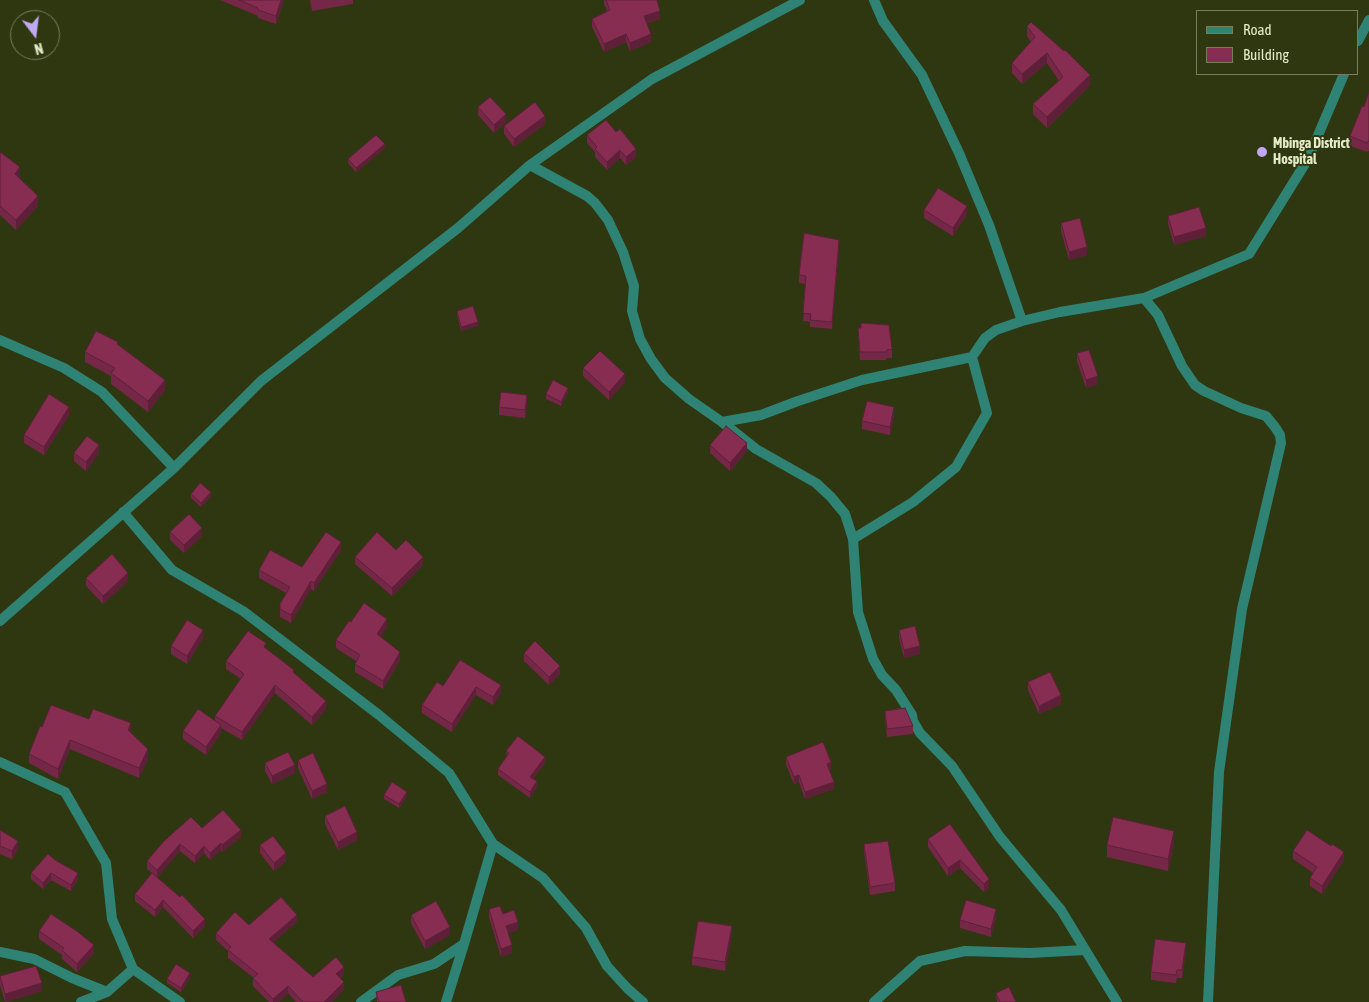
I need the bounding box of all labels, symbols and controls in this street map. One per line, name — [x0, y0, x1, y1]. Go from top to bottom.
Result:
north arrow — [10, 10, 60, 60]
legend — [1196, 10, 1359, 75]
text: Road — [1243, 21, 1272, 38]
text: N — [33, 40, 45, 57]
text: Building — [1243, 46, 1289, 63]
place label: Mbinga District Hospital — [1273, 136, 1350, 168]
marker: Mbinga District Hospital — [1255, 145, 1269, 159]

